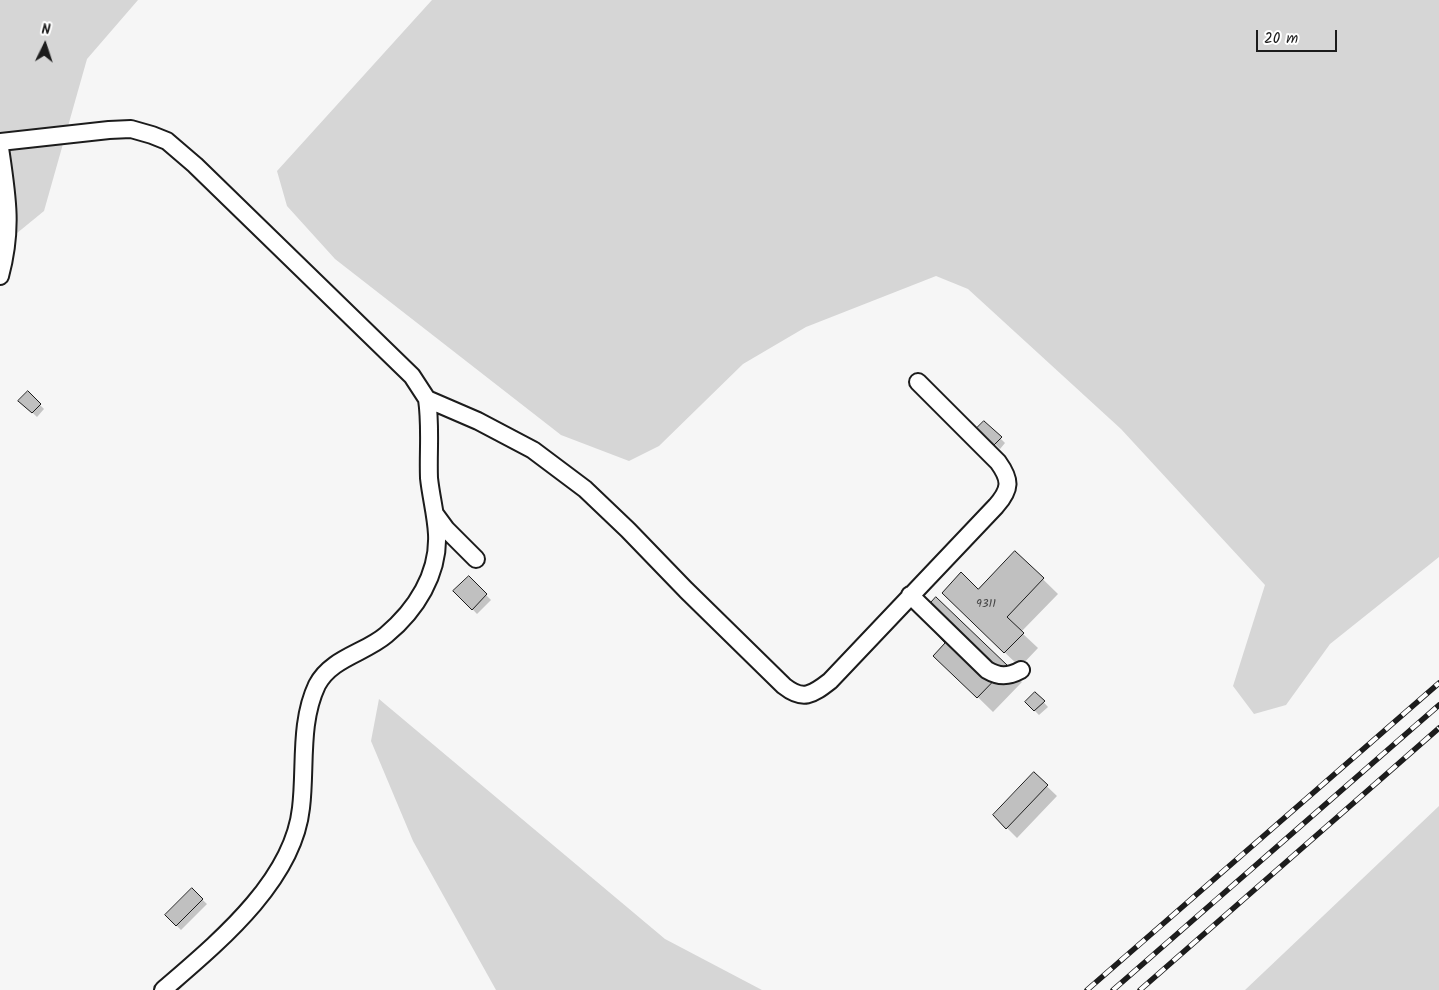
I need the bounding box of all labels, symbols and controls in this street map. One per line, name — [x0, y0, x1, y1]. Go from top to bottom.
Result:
text: N — [41, 19, 51, 41]
north arrow — [20, 20, 70, 70]
scale bar — [1259, 20, 1340, 52]
text: 20 m — [1264, 27, 1298, 51]
house number: 9311 — [976, 598, 996, 612]

